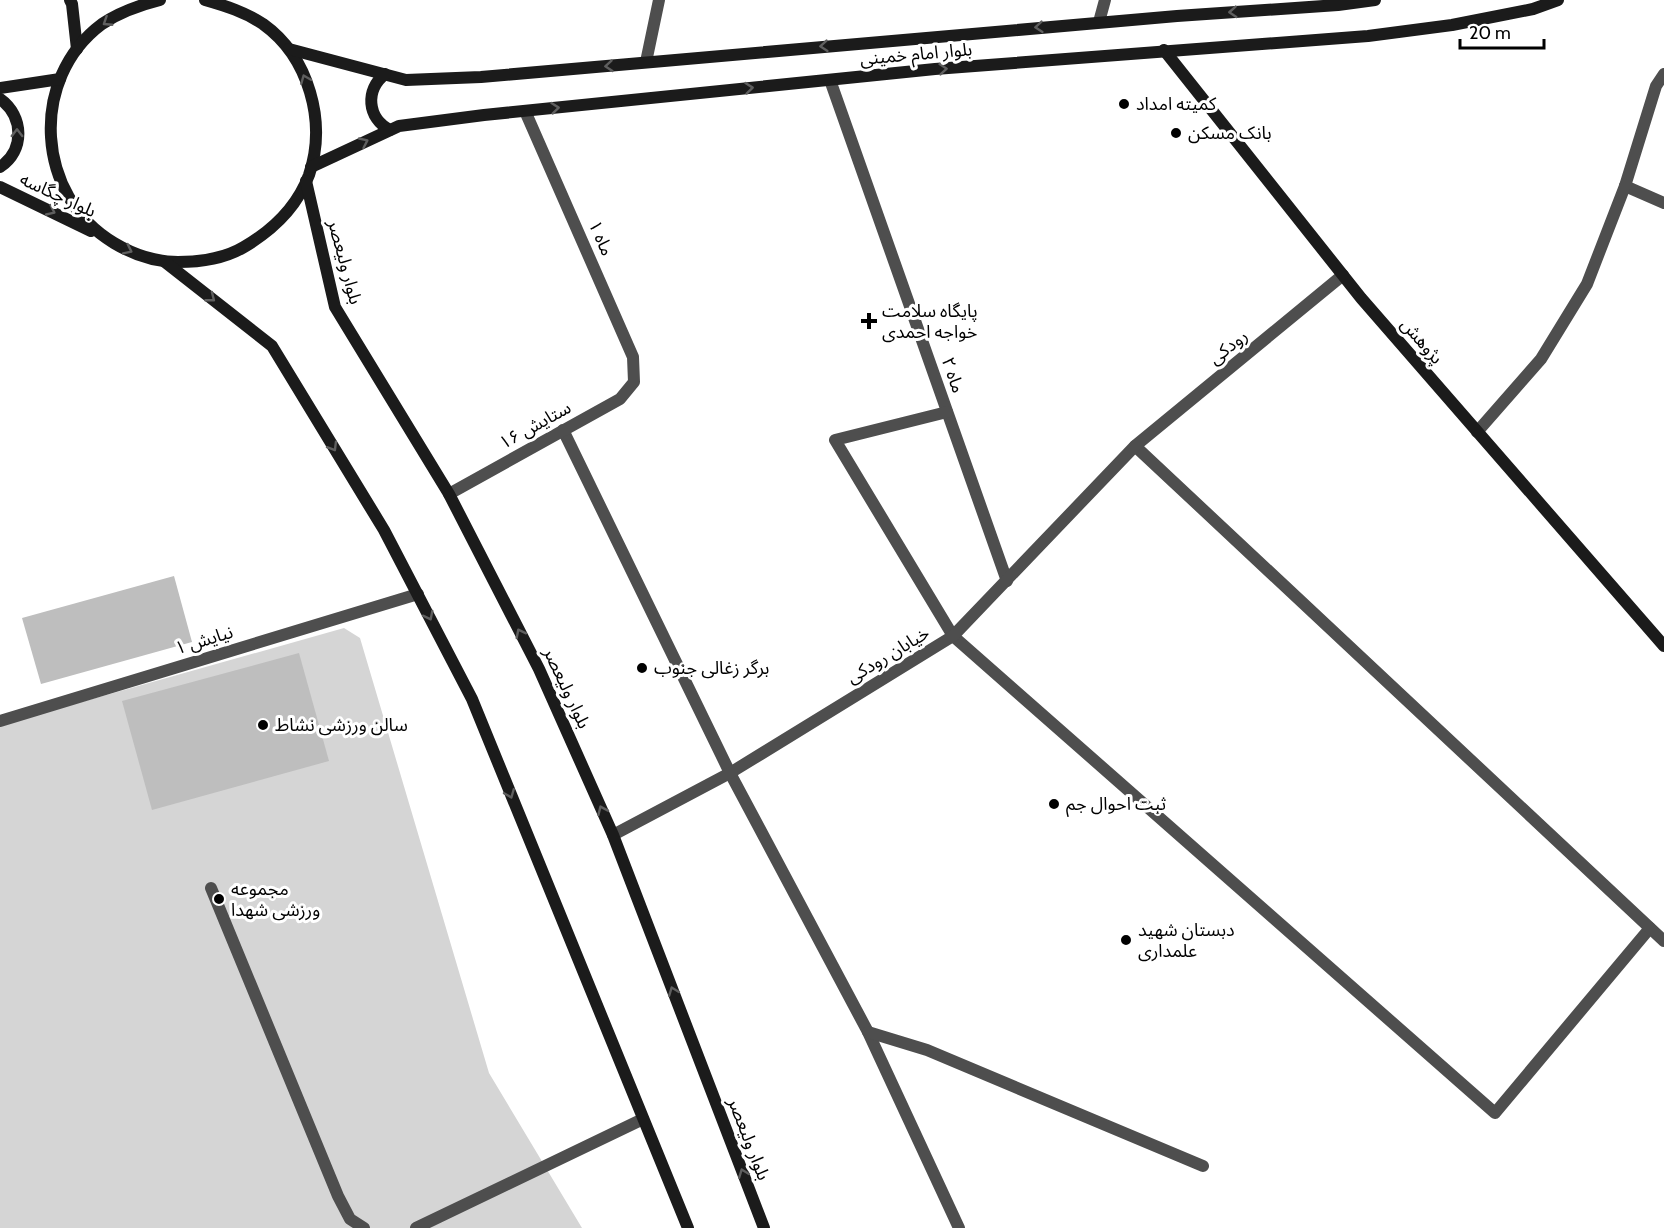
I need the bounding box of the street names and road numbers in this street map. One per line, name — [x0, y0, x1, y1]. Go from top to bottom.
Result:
street label: بلوار امام خمینی — [859, 38, 973, 73]
street label: بلوار چگاسه — [16, 168, 100, 222]
street label: بلوار ولیعصر — [323, 216, 367, 307]
street label: ماه ۱ — [584, 217, 618, 259]
street label: پژوهش — [1396, 314, 1448, 369]
street label: رودکی — [1204, 325, 1252, 369]
street label: ماه ۲ — [937, 354, 969, 396]
street label: ستایش ۱۶ — [495, 396, 575, 454]
street label: نیایش ۱ — [172, 621, 236, 659]
street label: خیابان رودکی — [843, 622, 933, 688]
street label: بلوار ولیعصر — [538, 643, 595, 732]
street label: بلوار ولیعصر — [723, 1094, 775, 1183]

